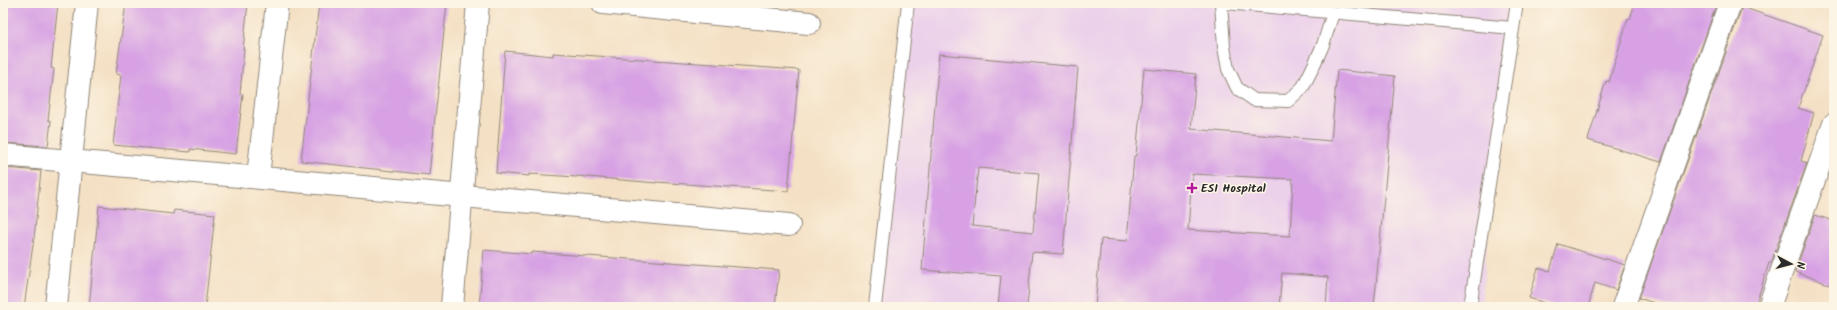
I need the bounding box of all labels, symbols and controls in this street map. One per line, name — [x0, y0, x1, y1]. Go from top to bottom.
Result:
place label: ESI Hospital — [1201, 179, 1267, 198]
marker: ESI Hospital — [1186, 182, 1198, 194]
north arrow — [1771, 244, 1811, 284]
text: N — [1791, 261, 1809, 270]

